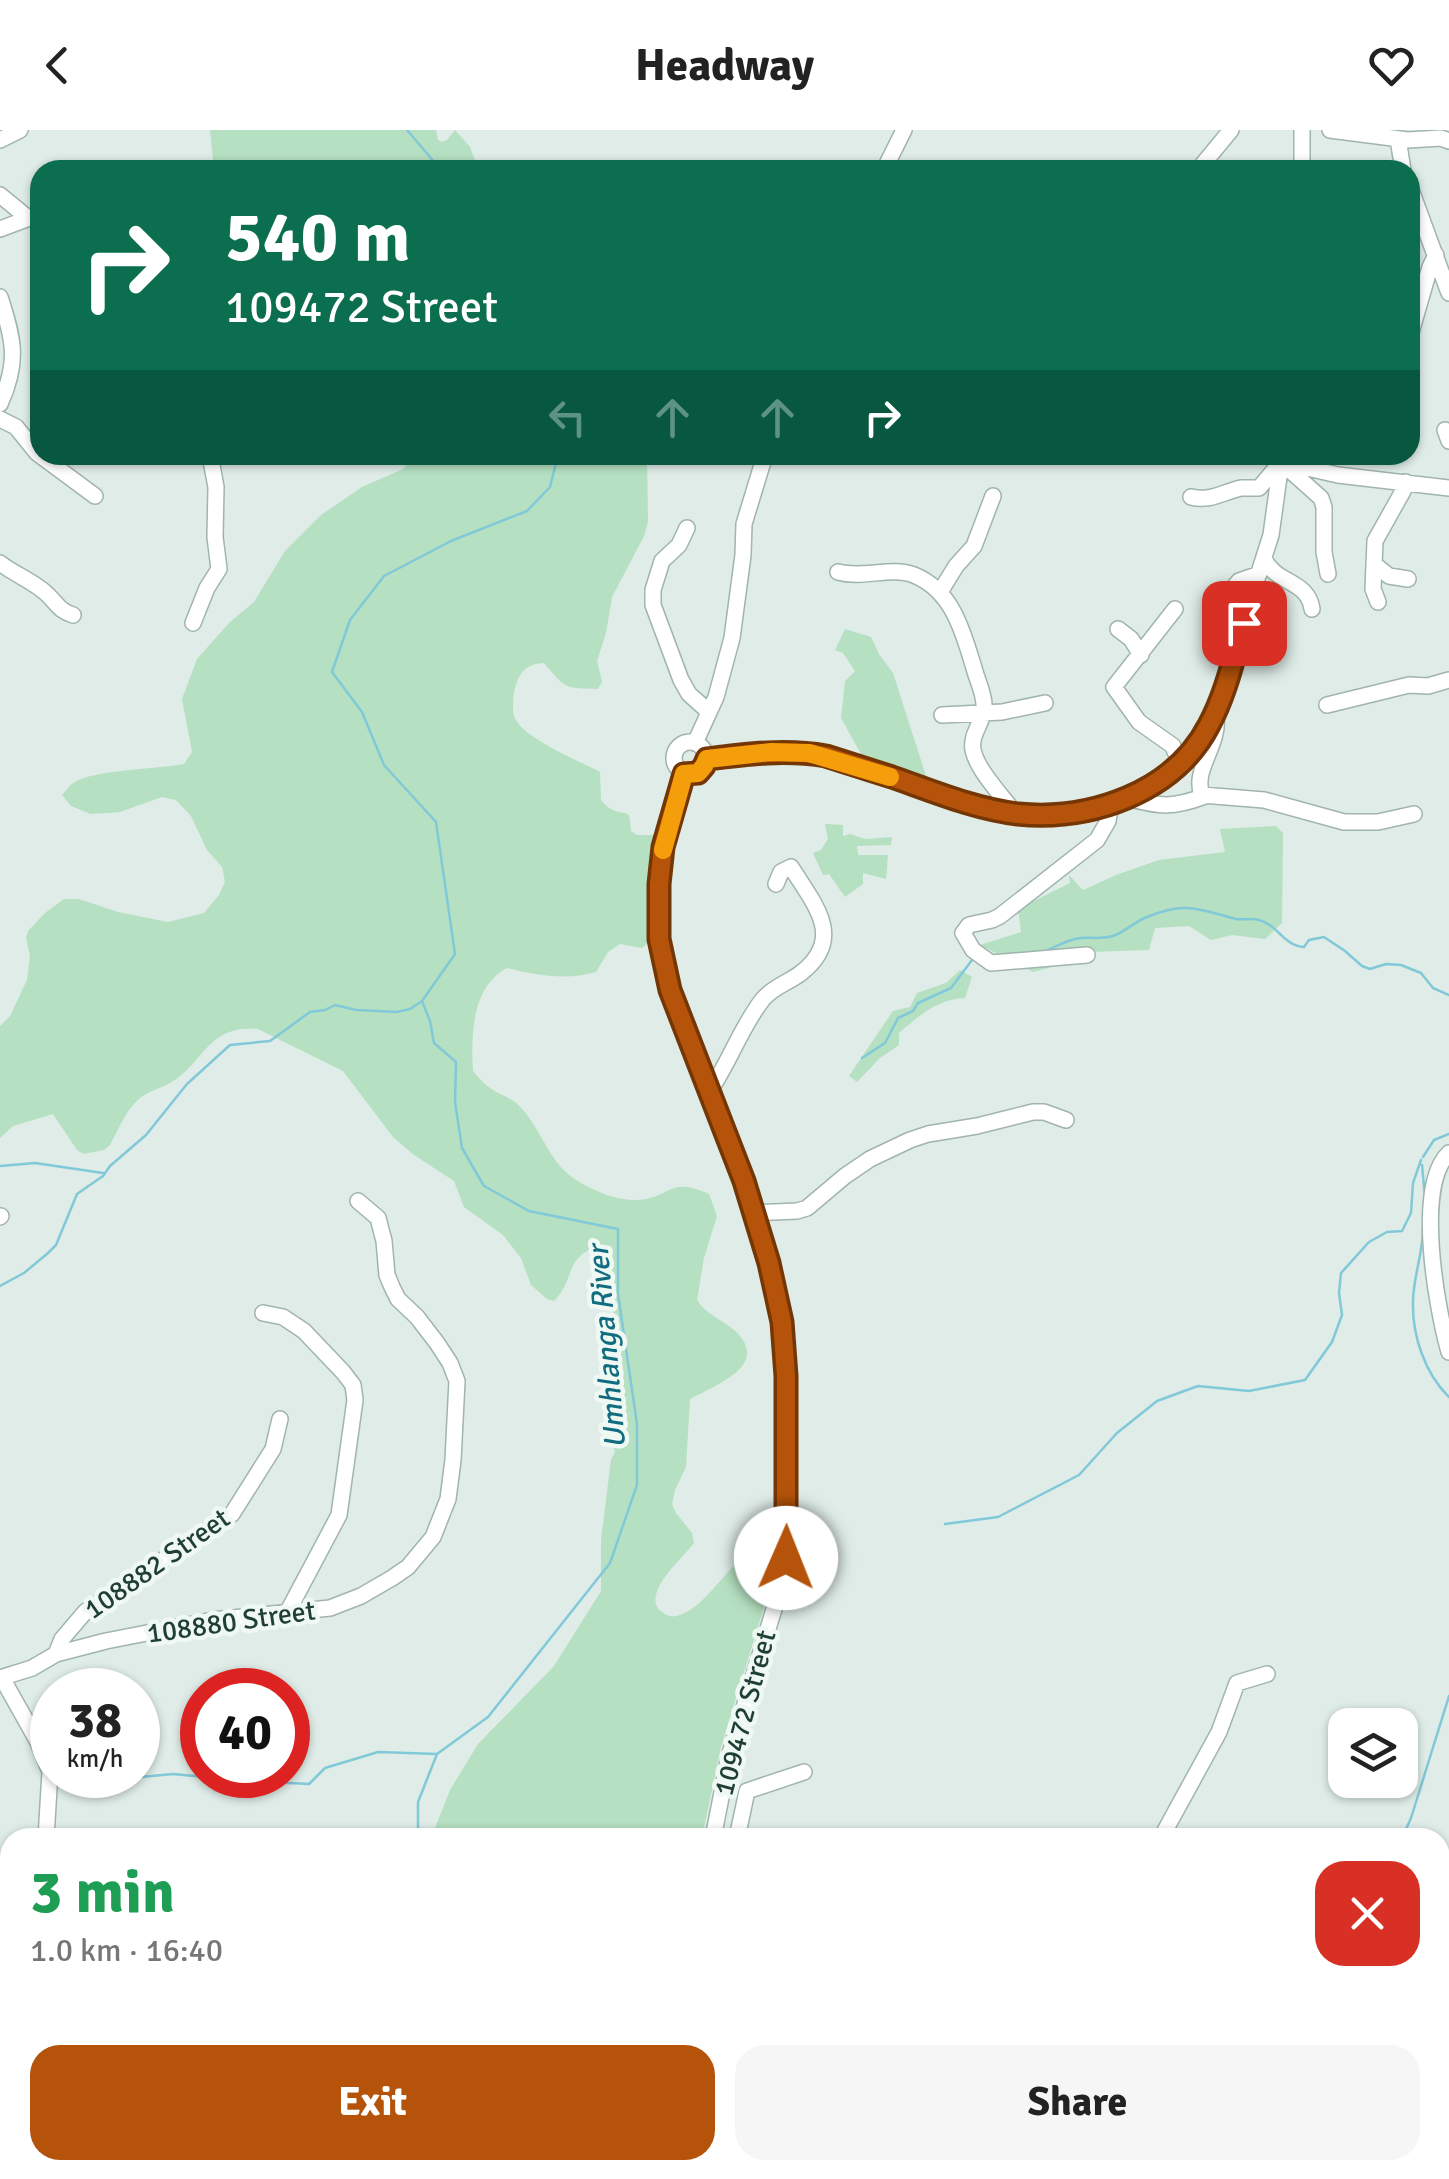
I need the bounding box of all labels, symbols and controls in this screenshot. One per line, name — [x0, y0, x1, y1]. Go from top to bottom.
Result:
icon: back — [30, 38, 85, 93]
text: Headway — [635, 38, 814, 93]
icon: heart — [1364, 38, 1419, 93]
text: 540 m — [225, 194, 410, 280]
icon: right — [60, 200, 190, 330]
text: 109472 Street — [225, 280, 498, 335]
icon: left — [540, 390, 595, 445]
icon: ahead — [645, 390, 700, 445]
icon: ahead — [750, 390, 805, 445]
icon: right — [855, 390, 910, 445]
pin — [1202, 581, 1287, 666]
icon: arrive — [1217, 596, 1272, 651]
water label: Umhlanga River — [579, 1240, 634, 1450]
street label: 108882 Street — [78, 1501, 236, 1627]
position arrow — [734, 1506, 838, 1610]
street label: 108880 Street — [145, 1593, 318, 1651]
street label: 109472 Street — [707, 1626, 783, 1799]
speed limit sign: 40 — [180, 1668, 310, 1798]
text: 38 — [68, 1690, 122, 1752]
map controls — [1328, 1708, 1418, 1798]
button: layers — [1328, 1708, 1418, 1798]
text: km/h — [67, 1743, 123, 1774]
text: 3 min — [30, 1856, 175, 1930]
button: close — [1315, 1861, 1420, 1966]
text: 1.0 km · 16:40 — [30, 1931, 223, 1970]
button: Exit — [30, 2045, 715, 2160]
button: Share — [735, 2045, 1420, 2160]

